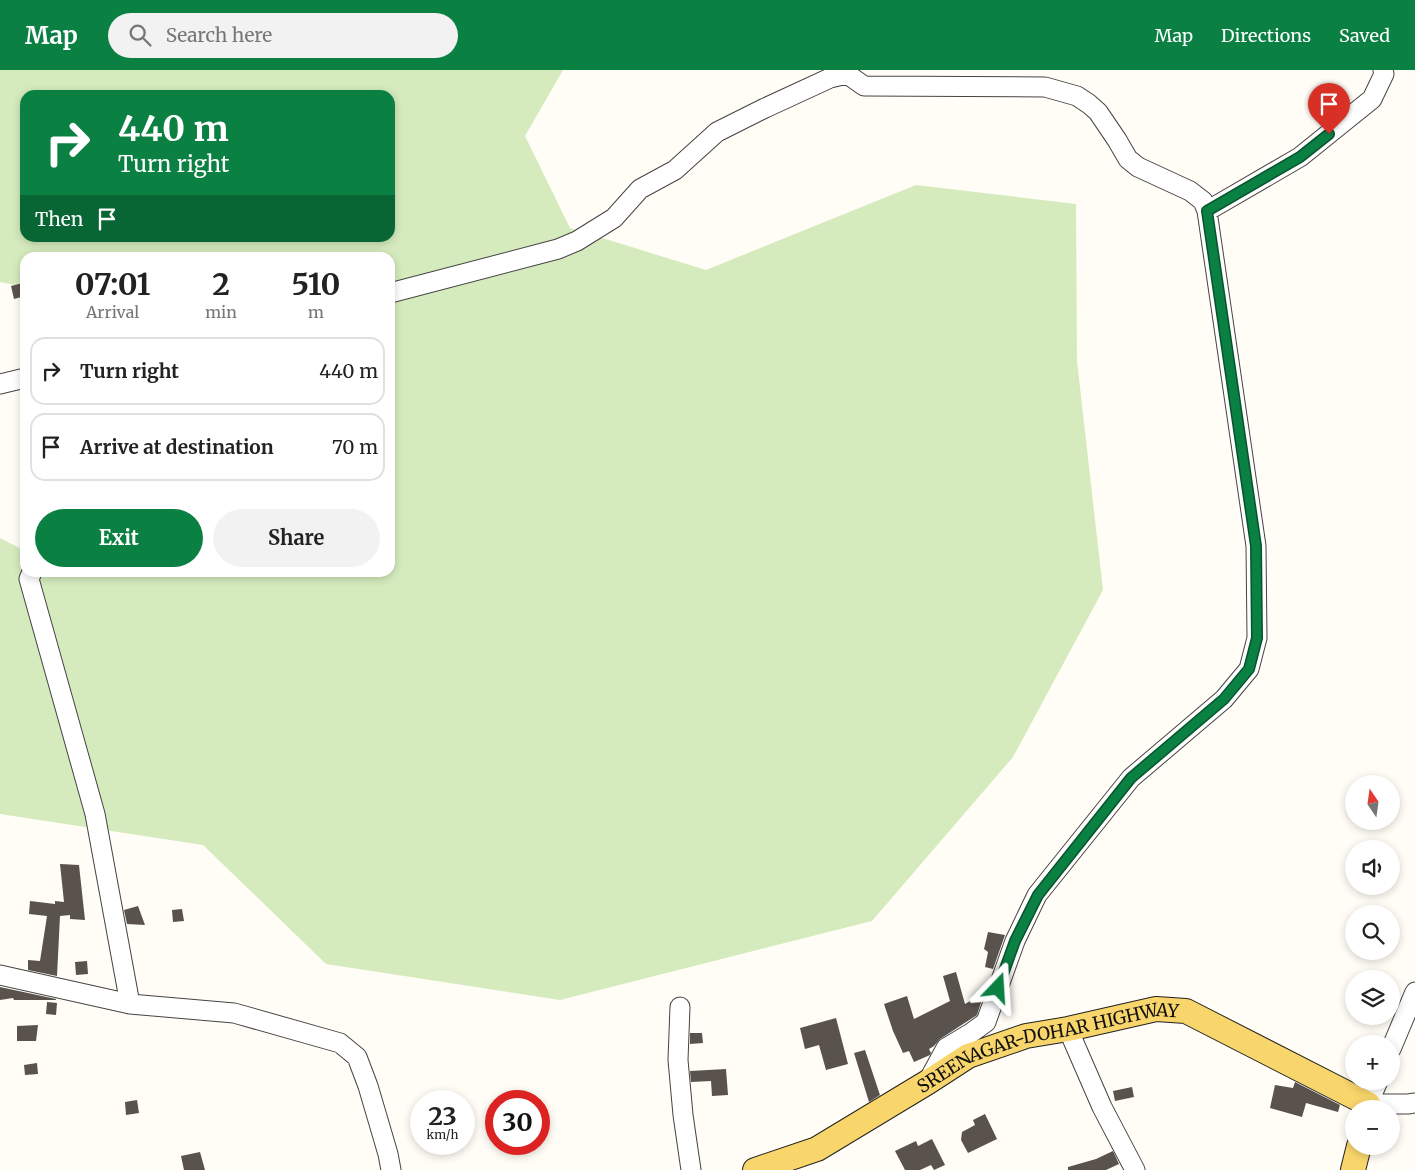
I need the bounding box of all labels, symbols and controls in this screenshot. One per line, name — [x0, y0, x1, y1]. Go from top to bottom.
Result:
search box — [108, 13, 458, 58]
text: Map — [25, 20, 78, 51]
icon: search — [126, 21, 154, 49]
text: Search here — [166, 23, 272, 47]
text: Map — [1155, 24, 1193, 47]
text: Directions — [1221, 24, 1311, 47]
text: Saved — [1339, 24, 1390, 47]
pin — [1308, 83, 1350, 134]
icon: arrive — [1315, 90, 1343, 118]
text: 440 m — [118, 107, 229, 151]
icon: right — [35, 110, 100, 175]
text: Turn right — [118, 150, 229, 178]
icon: arrive — [93, 205, 121, 233]
text: Then — [35, 207, 83, 231]
text: 07:01 — [75, 265, 150, 303]
text: 2 — [212, 265, 230, 303]
text: 510 — [292, 265, 340, 303]
text: Arrival — [86, 302, 139, 322]
text: min — [205, 302, 237, 322]
text: m — [308, 302, 324, 322]
icon: right — [37, 357, 65, 385]
text: Turn right — [80, 359, 179, 383]
text: 440 m — [319, 359, 378, 383]
icon: arrive — [37, 433, 65, 461]
text: Arrive at destination — [80, 435, 274, 459]
text: 70 m — [332, 435, 378, 459]
button: Exit — [35, 509, 203, 567]
button: Share — [213, 509, 380, 567]
north arrow — [1345, 775, 1400, 830]
map controls — [1345, 775, 1400, 1155]
button: sound — [1345, 840, 1400, 895]
button: search — [1345, 905, 1400, 960]
position arrow — [971, 961, 1023, 1013]
button: layers — [1345, 970, 1400, 1025]
street label: SREENAGAR-DOHAR HIGHWAY — [912, 997, 1180, 1098]
button: + — [1345, 1035, 1400, 1090]
speed limit sign: 30 — [485, 1090, 550, 1155]
text: 23 — [428, 1100, 457, 1132]
button: − — [1345, 1100, 1400, 1155]
text: km/h — [427, 1127, 458, 1142]

